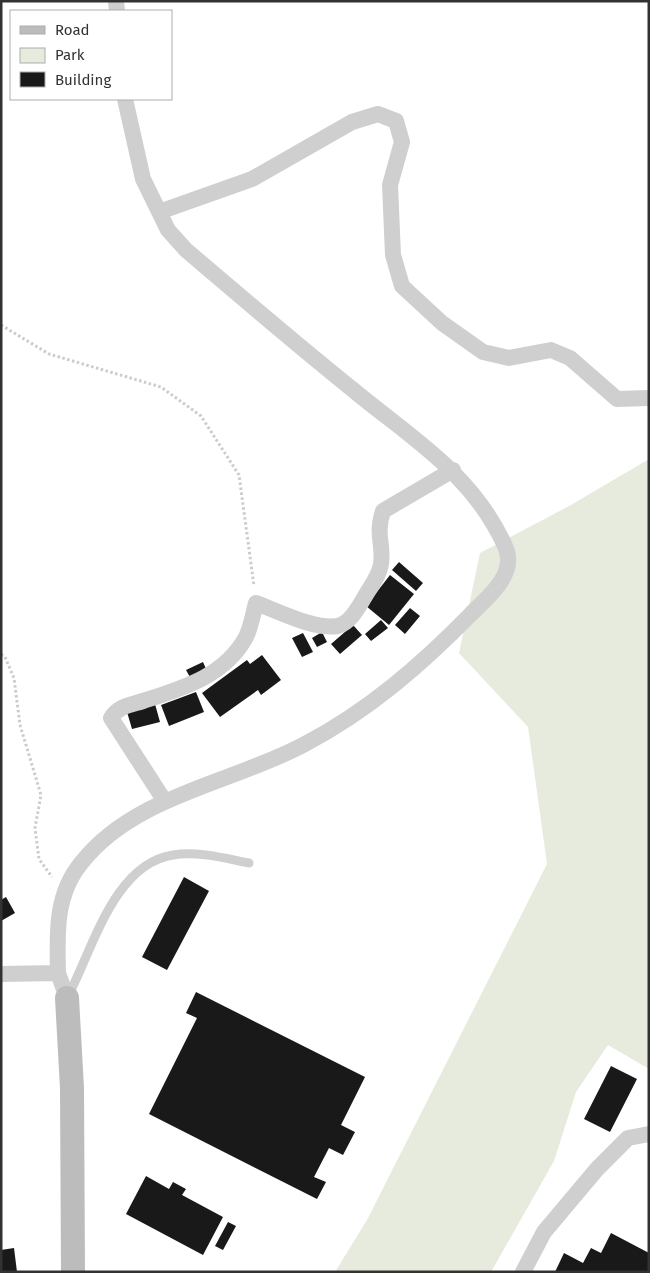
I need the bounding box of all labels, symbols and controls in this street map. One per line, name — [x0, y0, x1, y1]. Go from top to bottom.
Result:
legend — [10, 10, 172, 100]
text: Road — [55, 21, 90, 39]
text: Park — [55, 46, 85, 64]
text: Building — [55, 71, 111, 89]

